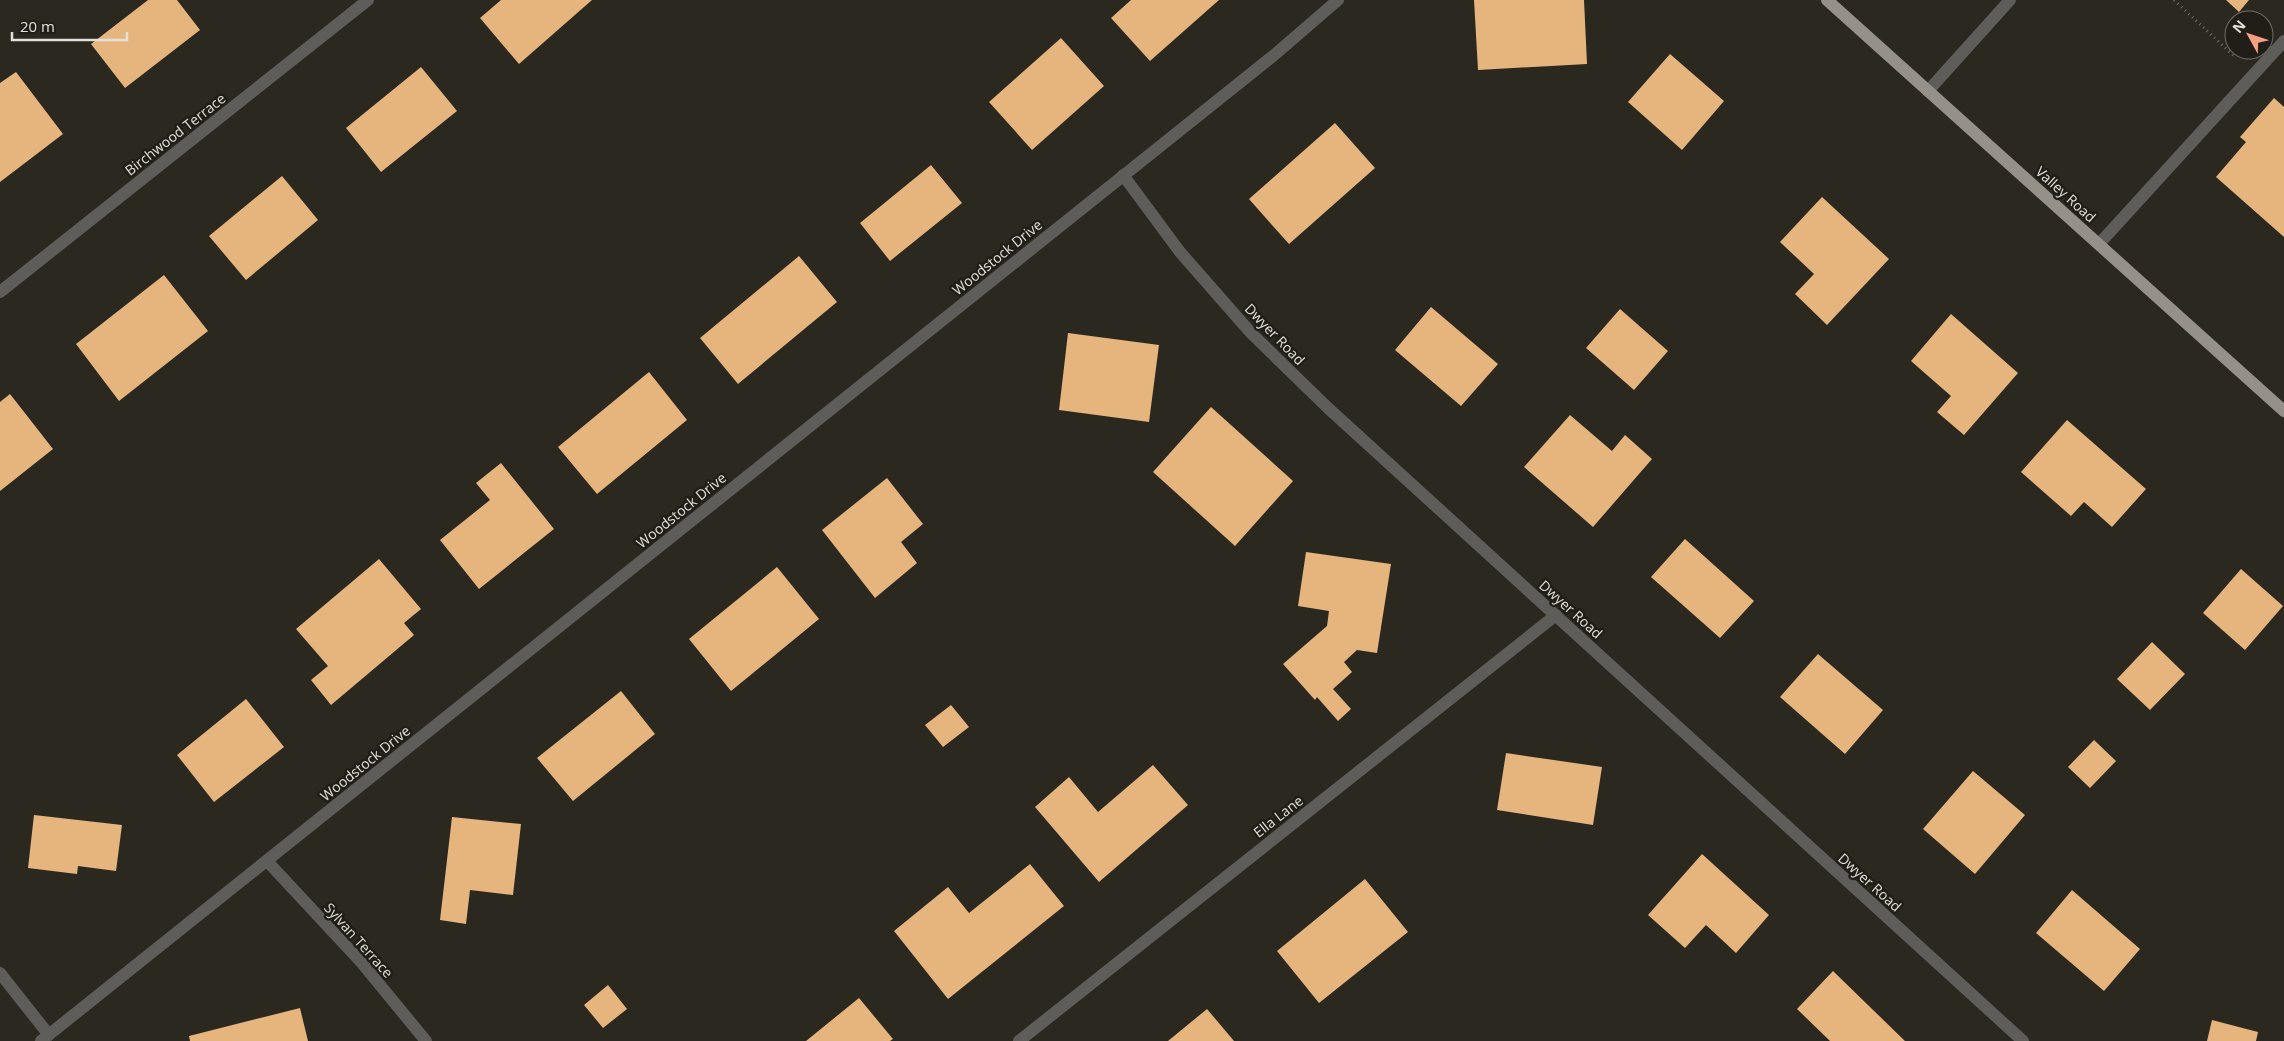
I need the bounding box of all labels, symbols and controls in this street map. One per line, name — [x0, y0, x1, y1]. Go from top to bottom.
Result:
scale bar — [12, 10, 128, 42]
north arrow — [2224, 10, 2274, 60]
text: 20 m — [20, 16, 55, 36]
text: N — [2228, 16, 2250, 37]
street label: Birchwood Terrace — [121, 89, 229, 179]
street label: Valley Road — [2032, 162, 2100, 226]
street label: Woodstock Drive — [948, 215, 1046, 299]
street label: Dwyer Road — [1241, 299, 1309, 369]
street label: Woodstock Drive — [632, 468, 730, 552]
street label: Dwyer Road — [1535, 576, 1607, 642]
street label: Woodstock Drive — [316, 721, 414, 805]
street label: Ella Lane — [1249, 791, 1307, 841]
street label: Dwyer Road — [1834, 849, 1906, 915]
street label: Sylvan Terrace — [320, 898, 398, 982]

